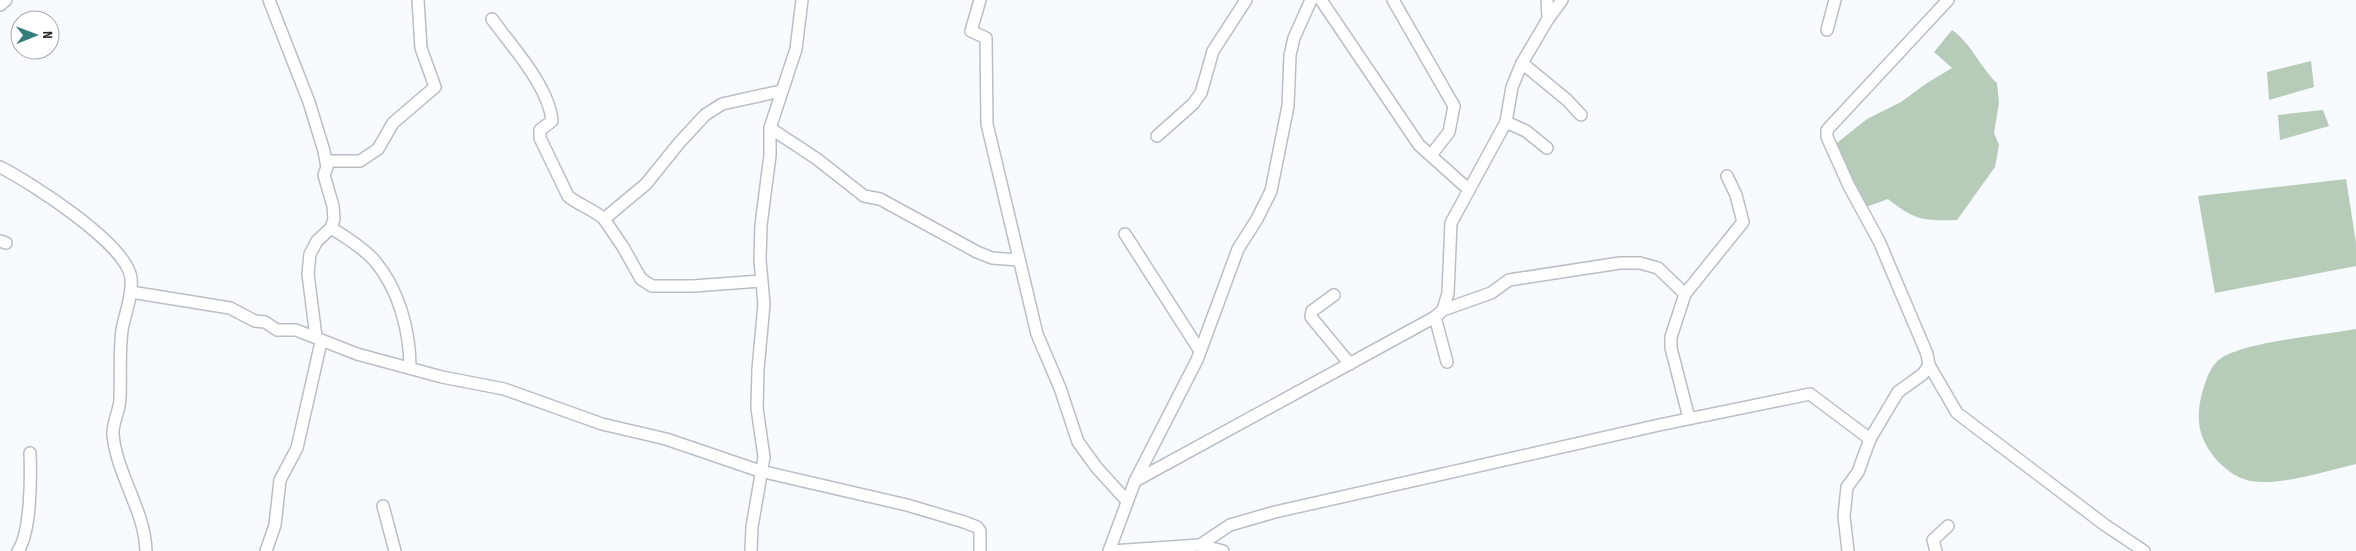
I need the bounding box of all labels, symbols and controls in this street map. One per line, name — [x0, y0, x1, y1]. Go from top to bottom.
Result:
north arrow — [10, 10, 60, 60]
text: N — [39, 31, 56, 39]

